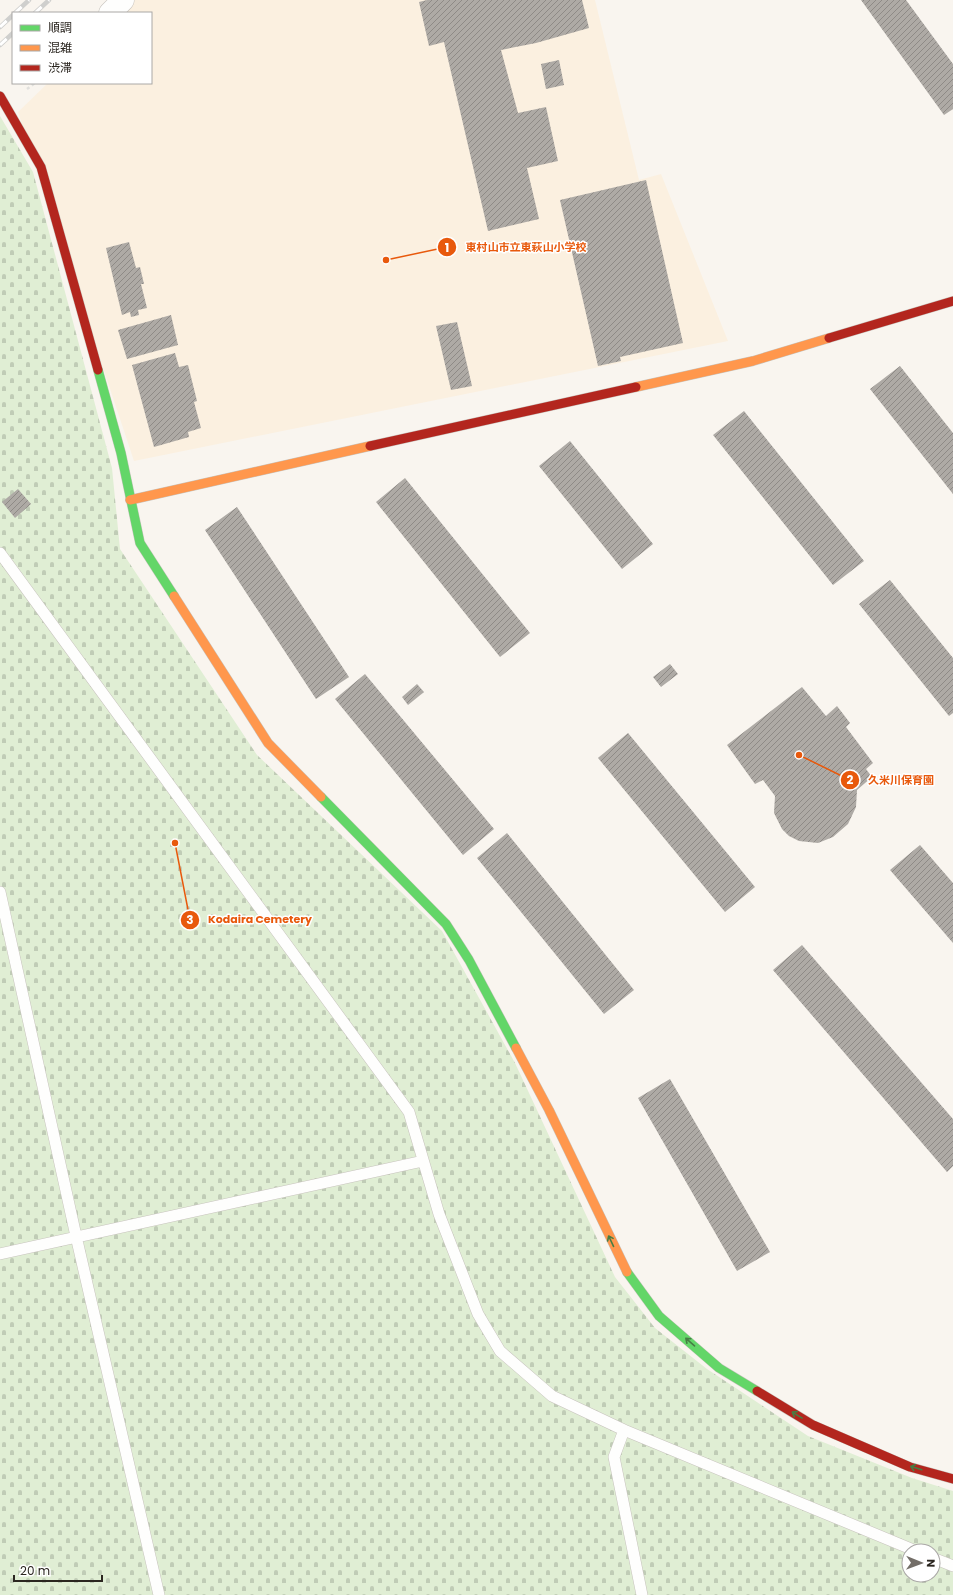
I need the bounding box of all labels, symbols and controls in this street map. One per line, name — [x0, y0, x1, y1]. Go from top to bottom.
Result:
legend — [12, 12, 152, 84]
text: 順調 — [48, 19, 72, 36]
text: 混雑 — [48, 39, 72, 56]
text: 渋滞 — [48, 59, 72, 76]
callout: 東村山市立東萩山小学校 — [437, 236, 594, 259]
text: 1 — [445, 239, 449, 256]
text: 東村山市立東萩山小学校 — [466, 239, 587, 255]
callout: 久米川保育園 — [840, 769, 942, 792]
text: 2 — [847, 771, 854, 788]
text: 久米川保育園 — [868, 772, 934, 788]
callout: Kodaira Cemetery — [180, 908, 320, 931]
text: 3 — [186, 911, 194, 928]
text: Kodaira Cemetery — [208, 911, 312, 927]
one-way arrow — [607, 1235, 614, 1247]
one-way arrow — [685, 1338, 695, 1347]
one-way arrow — [792, 1411, 803, 1419]
one-way arrow — [909, 1464, 922, 1471]
north arrow — [901, 1543, 941, 1583]
scale bar — [14, 1557, 102, 1583]
text: N — [923, 1559, 939, 1567]
text: 20 m — [20, 1562, 50, 1579]

